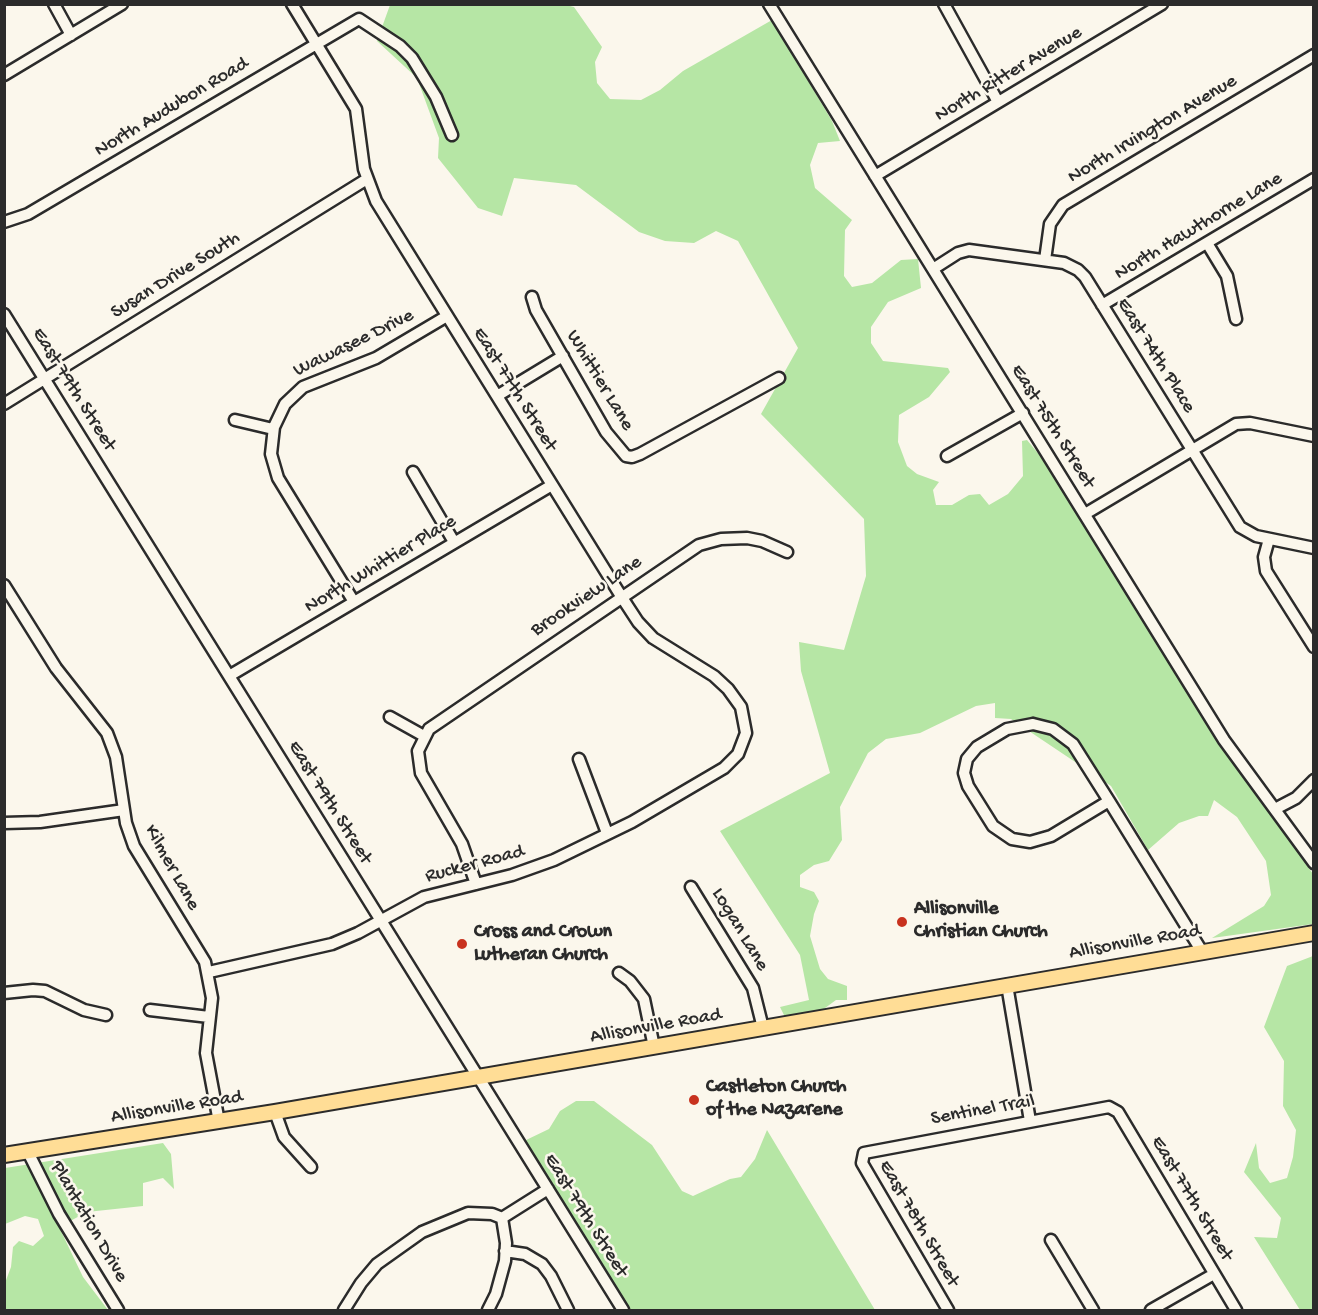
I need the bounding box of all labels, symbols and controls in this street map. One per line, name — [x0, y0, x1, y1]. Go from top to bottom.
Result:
street label: North Ritter Avenue — [931, 22, 1087, 128]
street label: North Audubon Road — [91, 53, 253, 163]
street label: North Irvington Avenue — [1064, 70, 1242, 190]
street label: North Hawthorne Lane — [1111, 167, 1287, 287]
street label: Susan Drive South — [107, 227, 245, 325]
street label: East 74th Place — [1110, 294, 1200, 418]
street label: Wawasee Drive — [290, 304, 418, 384]
street label: East 79th Street — [25, 324, 121, 456]
street label: East 77th Street — [466, 324, 562, 456]
street label: Whittier Lane — [560, 326, 638, 436]
street label: East 75th Street — [1004, 361, 1100, 493]
street label: North Whittier Place — [301, 510, 461, 620]
street label: Brookview Lane — [527, 551, 647, 643]
street label: East 79th Street — [281, 737, 377, 869]
street label: Kilmer Lane — [138, 821, 204, 915]
street label: Rucker Road — [423, 840, 527, 890]
street label: Logan Lane — [705, 884, 773, 976]
place label: Allisonville Christian Church — [914, 898, 1048, 945]
marker: Allisonville Christian Church — [895, 915, 909, 929]
street label: Allisonville Road — [1067, 920, 1203, 966]
place label: Cross and Crown Lutheran Church — [474, 921, 612, 968]
marker: Cross and Crown Lutheran Church — [455, 937, 469, 951]
street label: Allisonville Road — [588, 1004, 724, 1050]
place label: Castleton Church of the Nazarene — [706, 1076, 847, 1123]
street label: Allisonville Road — [109, 1086, 245, 1130]
street label: Sentinel Trail — [929, 1090, 1037, 1132]
marker: Castleton Church of the Nazarene — [687, 1093, 701, 1107]
street label: East 77th Street — [1144, 1132, 1238, 1266]
street label: East 79th Street — [537, 1150, 633, 1282]
street label: East 78th Street — [872, 1156, 964, 1292]
street label: Plantation Drive — [44, 1157, 132, 1287]

